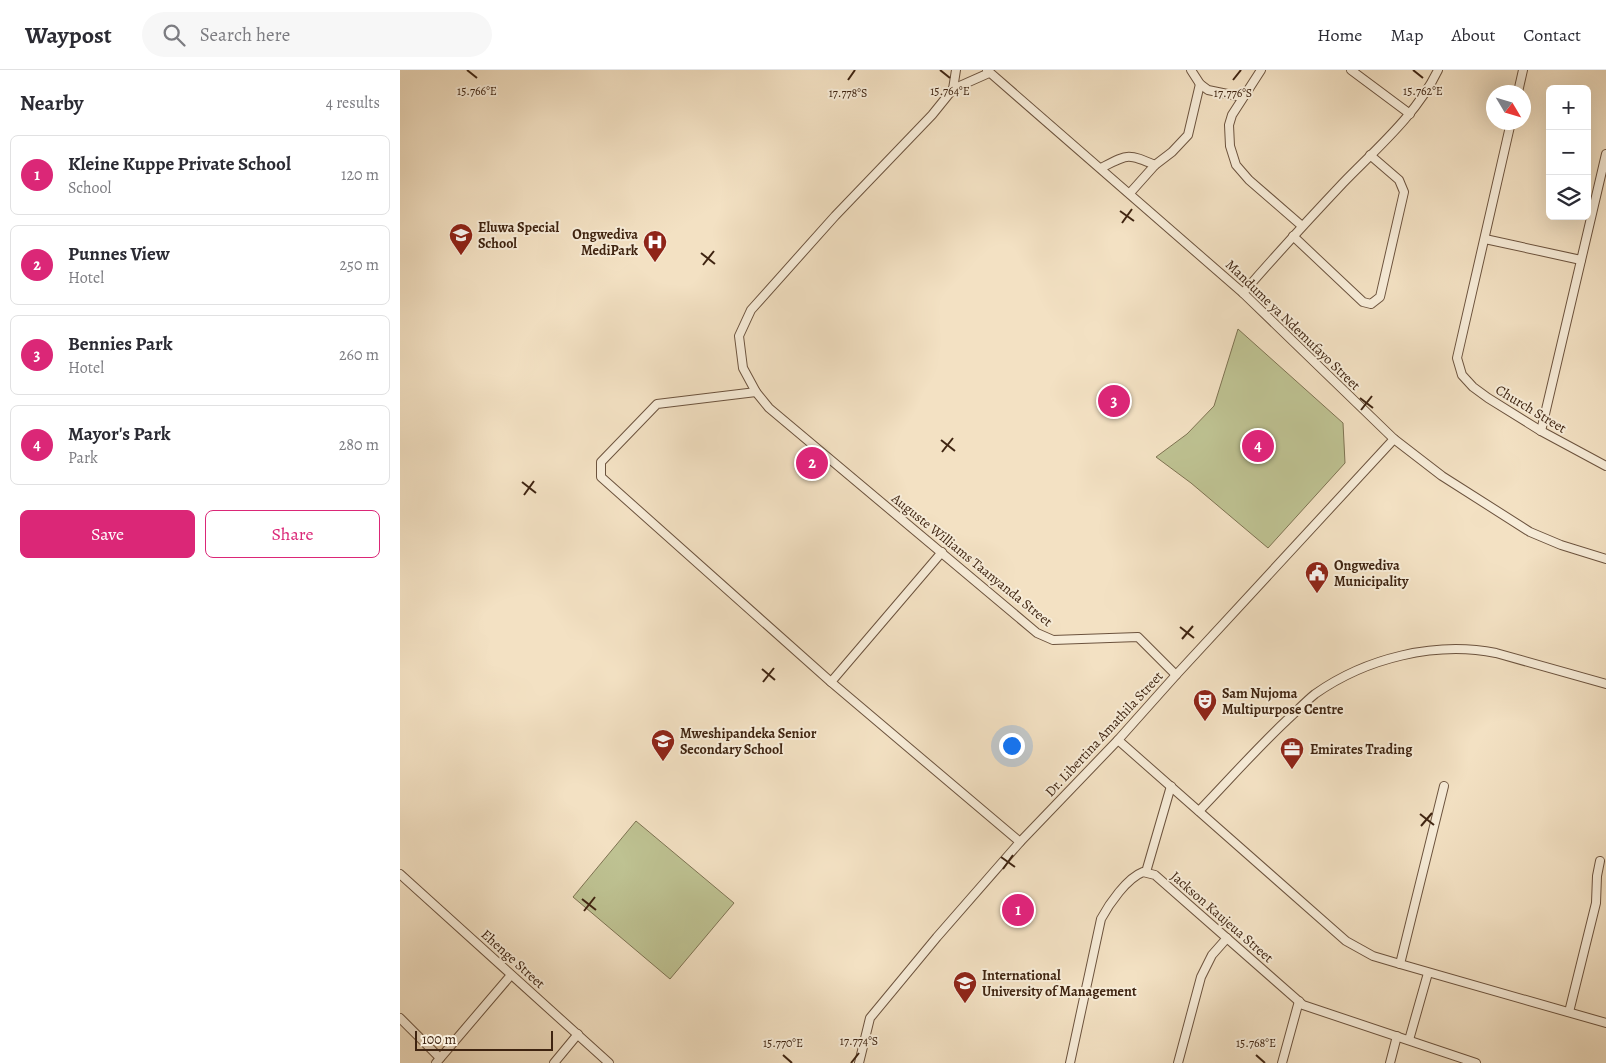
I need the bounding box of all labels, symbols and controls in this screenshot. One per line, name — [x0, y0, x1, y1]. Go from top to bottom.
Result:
search box — [142, 12, 492, 57]
text: Waypost — [25, 19, 112, 51]
icon: search — [160, 21, 188, 49]
text: Search here — [200, 22, 290, 48]
text: Home — [1317, 23, 1362, 47]
text: Map — [1390, 23, 1423, 47]
text: About — [1451, 23, 1495, 47]
text: Contact — [1523, 23, 1581, 47]
text: 15.766°E — [457, 83, 497, 99]
text: 15.764°E — [930, 83, 970, 99]
text: 15.762°E — [1403, 83, 1443, 99]
text: 17.778°S — [829, 85, 867, 101]
text: 17.776°S — [1214, 85, 1252, 101]
north arrow — [1486, 85, 1531, 130]
map controls — [1546, 85, 1591, 220]
button: + — [1546, 85, 1591, 130]
text: Nearby — [20, 89, 83, 117]
text: 4 results — [326, 92, 380, 114]
button: − — [1546, 130, 1591, 175]
text: Kleine Kuppe Private School — [68, 151, 291, 177]
text: 1 — [34, 164, 40, 186]
text: 120 m — [341, 164, 379, 186]
button: layers — [1546, 175, 1591, 220]
text: School — [68, 177, 111, 199]
place label: Eluwa Special School — [478, 218, 559, 253]
school or university icon: Eluwa Special School — [448, 222, 474, 256]
place label: Ongwediva MediPark — [572, 225, 639, 260]
hospital icon: Ongwediva MediPark — [642, 229, 668, 263]
text: Punnes View — [68, 241, 170, 267]
text: 2 — [33, 254, 41, 276]
text: 250 m — [340, 254, 379, 276]
street label: Mandume ya Ndemufayo Street — [1221, 255, 1365, 395]
text: Hotel — [68, 267, 104, 289]
text: Bennies Park — [68, 331, 173, 357]
text: 3 — [34, 344, 40, 366]
text: 260 m — [339, 344, 379, 366]
text: Hotel — [68, 357, 104, 379]
street label: Church Street — [1492, 380, 1570, 438]
pin: 3 — [1098, 382, 1130, 420]
text: Mayor's Park — [68, 421, 171, 447]
pin: 4 — [1242, 427, 1274, 465]
text: 4 — [33, 434, 41, 456]
text: 280 m — [339, 434, 379, 456]
pin: 2 — [796, 444, 828, 482]
text: Park — [68, 447, 98, 469]
street label: Auguste Williams Taanyanda Street — [887, 488, 1057, 631]
button: Save — [20, 510, 195, 558]
button: Share — [205, 510, 380, 558]
place label: Ongwediva Municipality — [1334, 556, 1409, 591]
public building icon: Ongwediva Municipality — [1304, 560, 1330, 594]
street label: Dr. Libertina Amathila Street — [1041, 667, 1168, 801]
place label: Sam Nujoma Multipurpose Centre — [1222, 684, 1344, 719]
theatre icon: Sam Nujoma Multipurpose Centre — [1192, 688, 1218, 722]
place label: Mweshipandeka Senior Secondary School — [680, 724, 817, 759]
school or university icon: Mweshipandeka Senior Secondary School — [650, 728, 676, 762]
your location — [999, 733, 1025, 759]
office icon: Emirates Trading — [1279, 736, 1305, 770]
place label: Emirates Trading — [1310, 740, 1413, 759]
street label: Jackson Kaujeua Street — [1167, 867, 1278, 967]
pin: 1 — [1002, 891, 1034, 929]
street label: Ehenge Street — [477, 925, 549, 993]
place label: International University of Management — [982, 966, 1137, 1001]
school or university icon: International University of Management — [952, 970, 978, 1004]
scale bar — [415, 1028, 552, 1051]
text: 100 m — [422, 1030, 456, 1049]
text: 17.774°S — [840, 1033, 878, 1049]
text: 15.770°E — [763, 1035, 803, 1051]
text: 15.768°E — [1236, 1035, 1276, 1051]

